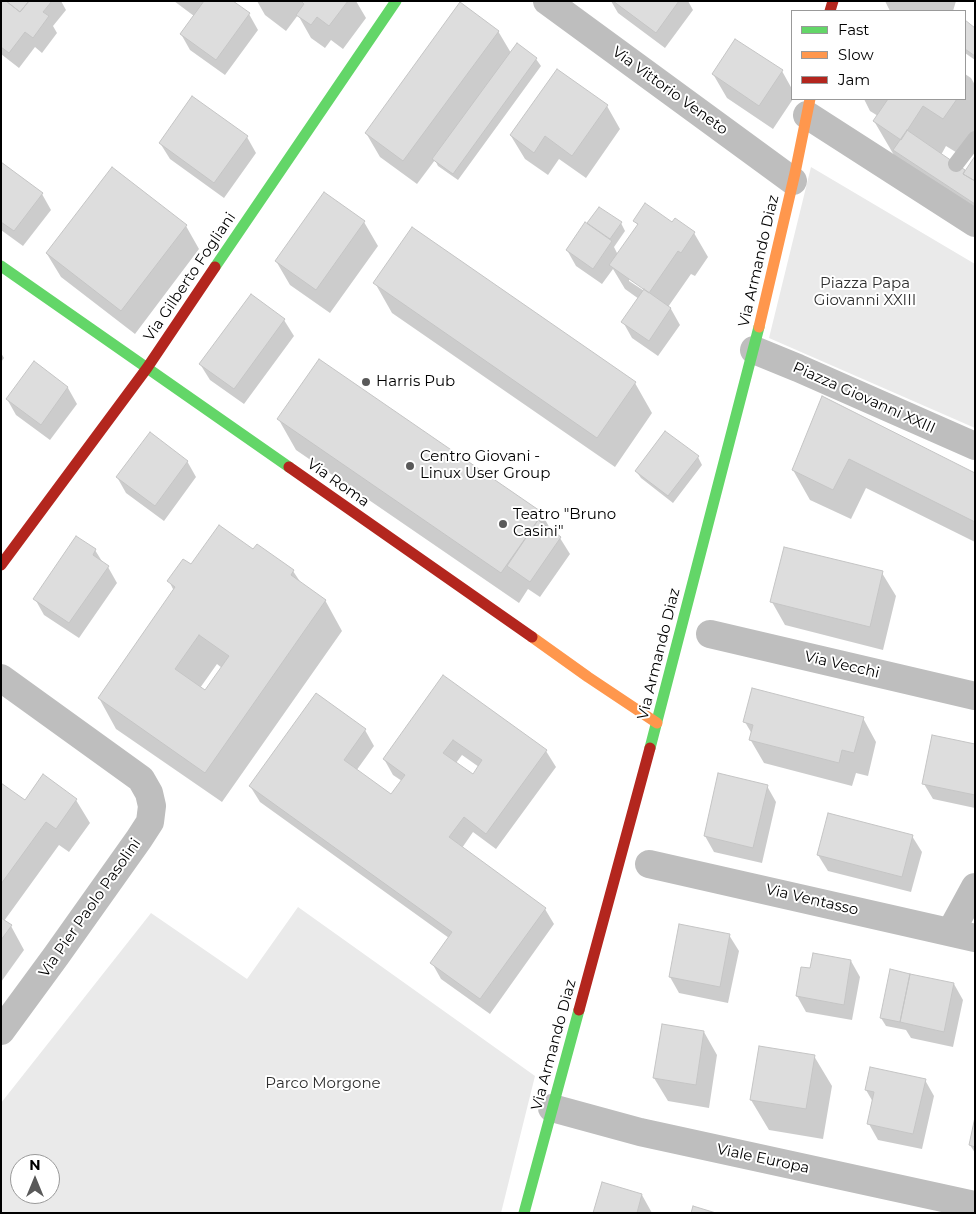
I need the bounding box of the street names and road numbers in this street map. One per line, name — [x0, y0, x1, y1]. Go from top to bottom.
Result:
street label: Via Vittorio Veneto — [609, 43, 731, 139]
street label: Via Armando Diaz — [735, 193, 783, 329]
street label: Via Gilberto Fogliani — [140, 209, 240, 345]
street label: Piazza Giovanni XXIII — [790, 358, 938, 438]
street label: Via Roma — [303, 455, 373, 511]
street label: Via Armando Diaz — [634, 586, 684, 722]
street label: Via Vecchi — [803, 648, 881, 682]
street label: Via Pier Paolo Pasolini — [35, 835, 145, 981]
street label: Via Ventasso — [764, 881, 860, 919]
street label: Via Armando Diaz — [528, 977, 580, 1113]
street label: Viale Europa — [715, 1140, 811, 1178]

